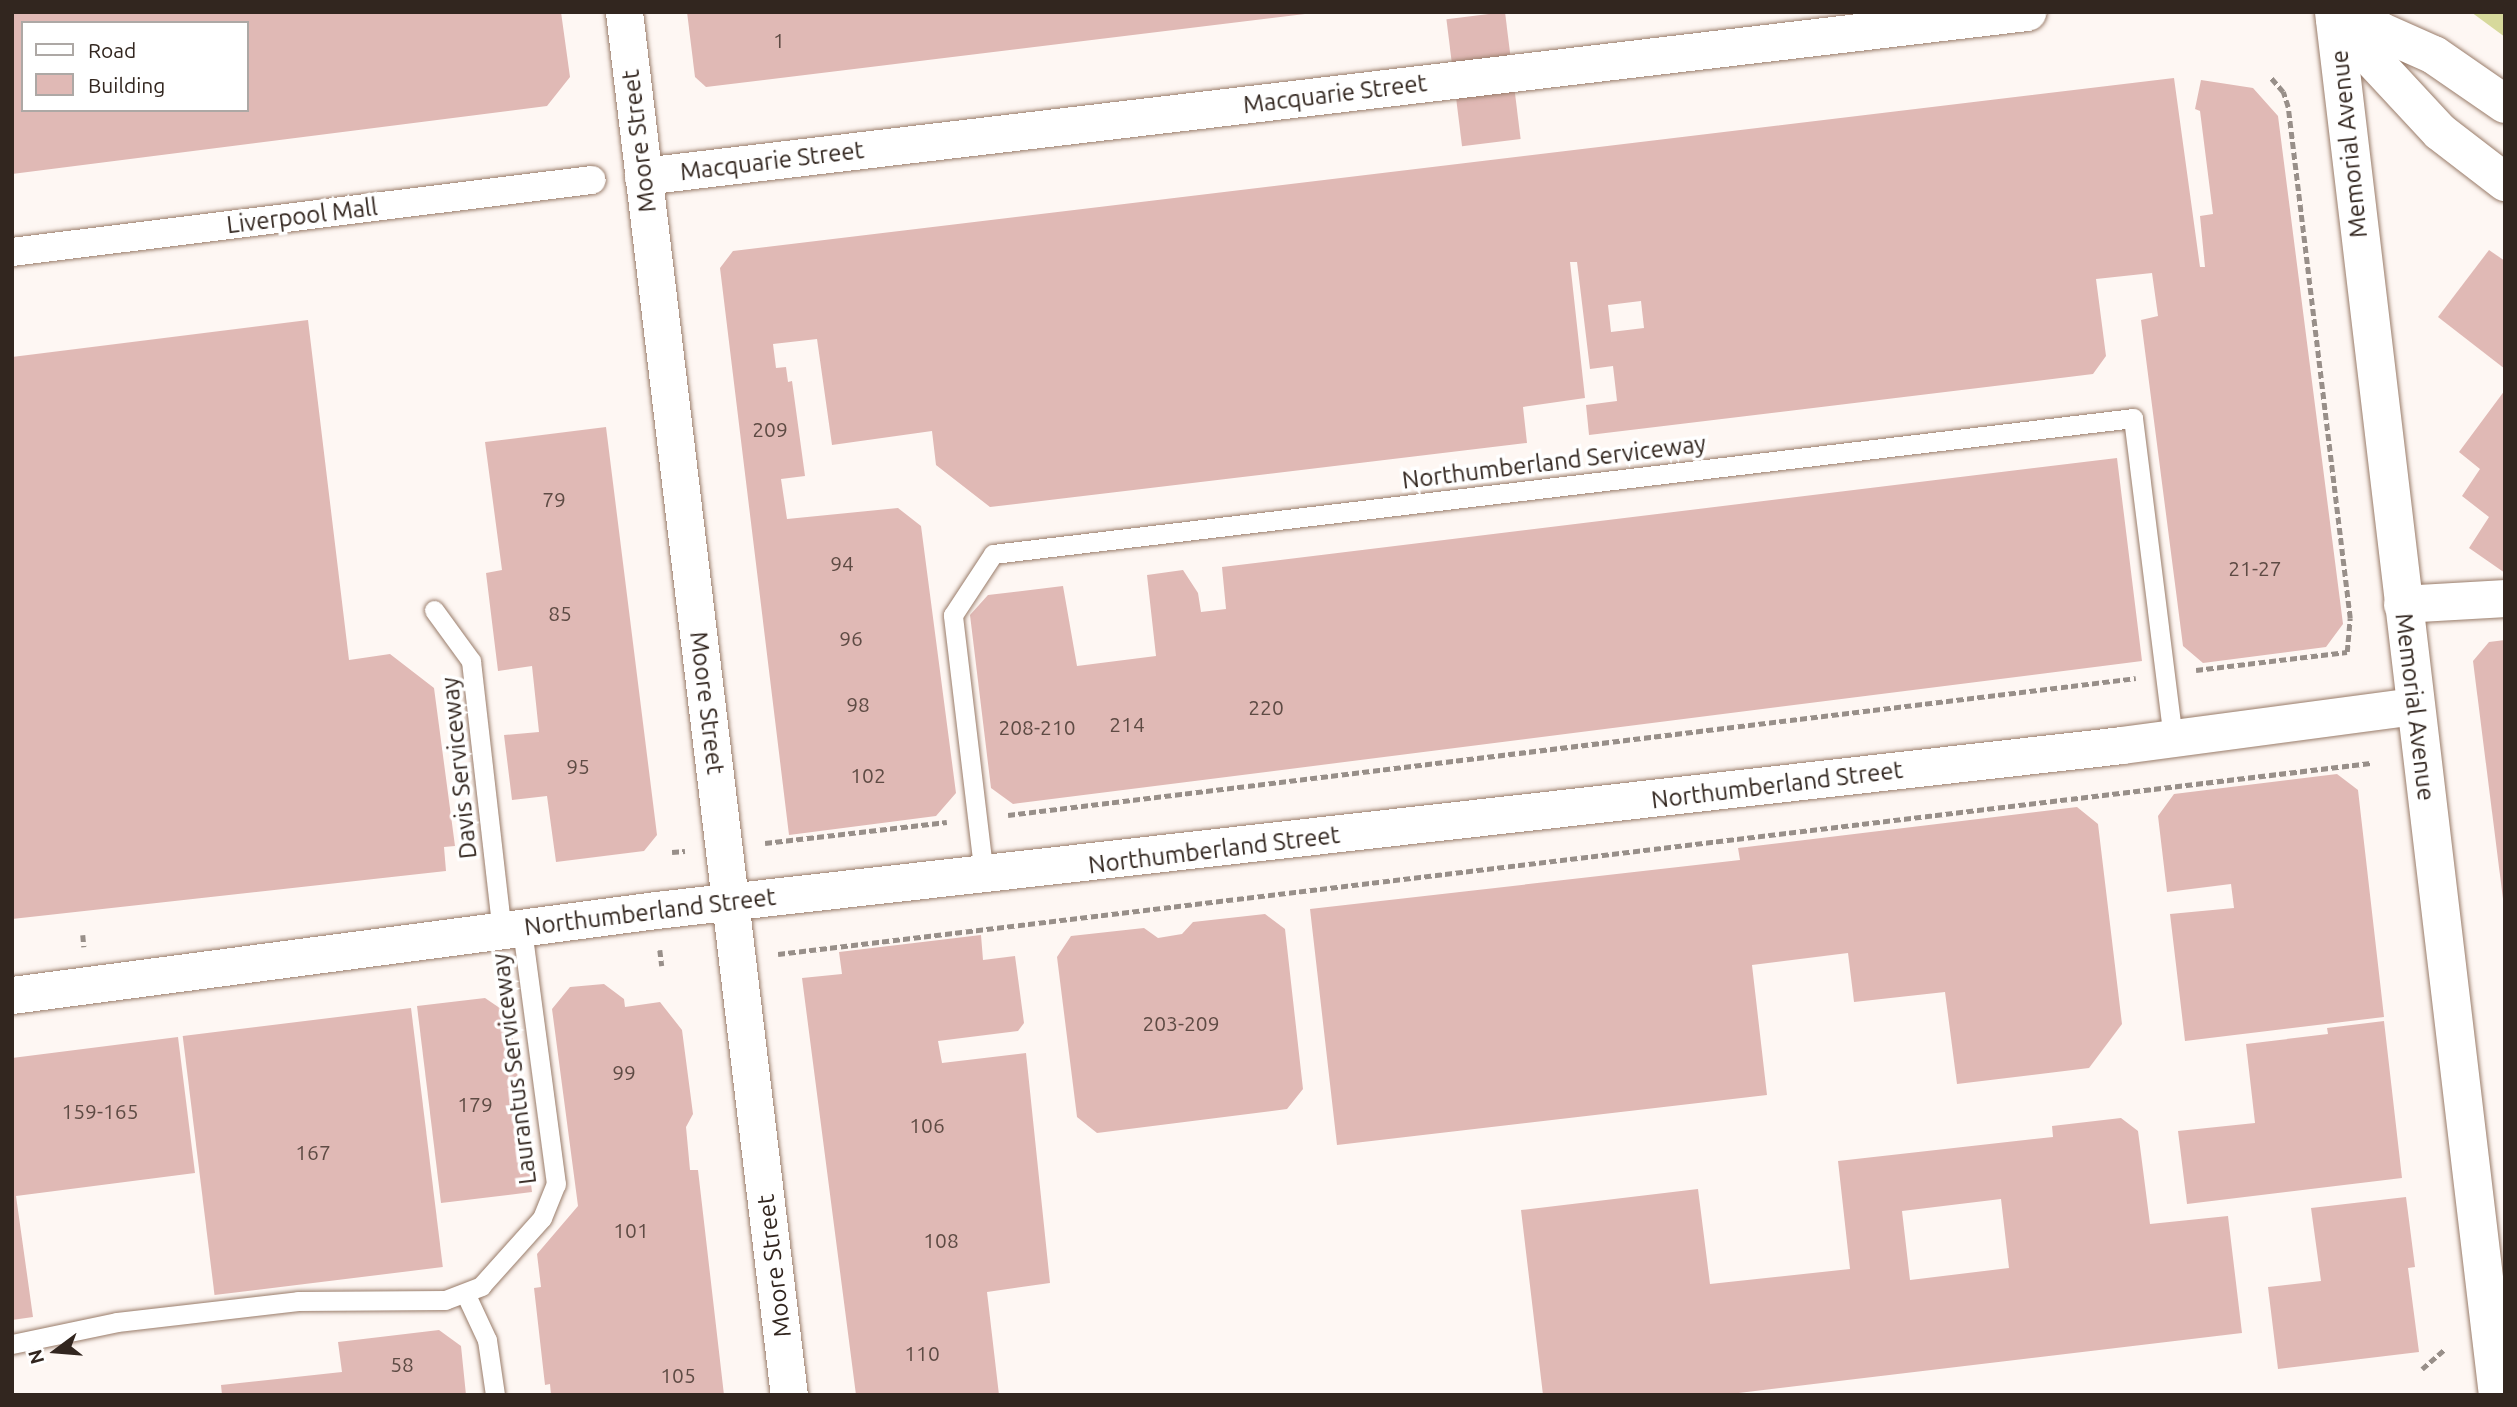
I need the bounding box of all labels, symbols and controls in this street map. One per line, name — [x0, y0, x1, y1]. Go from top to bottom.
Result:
legend — [21, 21, 248, 112]
house number: 1 — [773, 27, 785, 53]
text: Road — [88, 38, 136, 62]
street label: Memorial Avenue — [2325, 49, 2373, 239]
street label: Moore Street — [616, 68, 662, 214]
street label: Macquarie Street — [1241, 68, 1429, 120]
text: Building — [88, 73, 165, 97]
street label: Macquarie Street — [678, 135, 866, 187]
street label: Liverpool Mall — [225, 192, 379, 240]
house number: 209 — [752, 416, 788, 442]
street label: Northumberland Serviceway — [1400, 429, 1708, 495]
house number: 79 — [542, 486, 566, 512]
house number: 94 — [830, 550, 854, 576]
house number: 21-27 — [2228, 555, 2282, 581]
house number: 85 — [548, 600, 572, 626]
street label: Memorial Avenue — [2389, 612, 2441, 802]
house number: 96 — [839, 625, 863, 651]
street label: Moore Street — [684, 630, 730, 776]
street label: Davis Serviceway — [435, 676, 483, 860]
house number: 98 — [846, 691, 870, 717]
house number: 220 — [1248, 694, 1284, 720]
house number: 214 — [1109, 711, 1145, 737]
house number: 208-210 — [998, 714, 1076, 740]
house number: 95 — [566, 753, 590, 779]
street label: Northumberland Street — [1650, 755, 1904, 815]
house number: 102 — [850, 762, 886, 788]
street label: Northumberland Street — [1087, 820, 1341, 880]
street label: Northumberland Street — [523, 882, 777, 942]
street label: Laurantus Serviceway — [486, 952, 542, 1186]
house number: 203-209 — [1142, 1010, 1220, 1036]
house number: 99 — [612, 1059, 636, 1085]
house number: 179 — [457, 1091, 493, 1117]
house number: 159-165 — [61, 1098, 139, 1124]
house number: 106 — [909, 1112, 945, 1138]
house number: 167 — [295, 1139, 331, 1165]
street label: Moore Street — [751, 1193, 797, 1339]
house number: 101 — [613, 1217, 649, 1243]
house number: 108 — [923, 1227, 959, 1253]
north arrow — [21, 1316, 91, 1386]
house number: 110 — [904, 1340, 940, 1366]
text: N — [23, 1347, 48, 1367]
house number: 58 — [390, 1351, 414, 1377]
house number: 105 — [660, 1362, 696, 1388]

